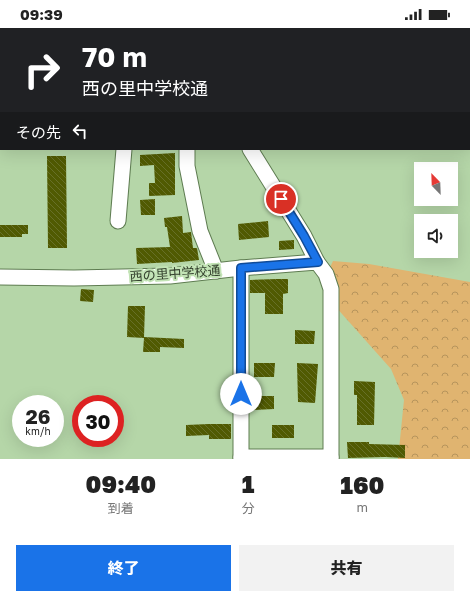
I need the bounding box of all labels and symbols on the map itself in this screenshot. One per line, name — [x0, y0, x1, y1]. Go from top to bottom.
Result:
north arrow — [414, 162, 458, 206]
pin — [264, 182, 298, 216]
street label: 西の里中学校通 — [129, 262, 221, 284]
position arrow — [220, 373, 262, 415]
speed limit sign: 30 — [72, 395, 124, 447]

